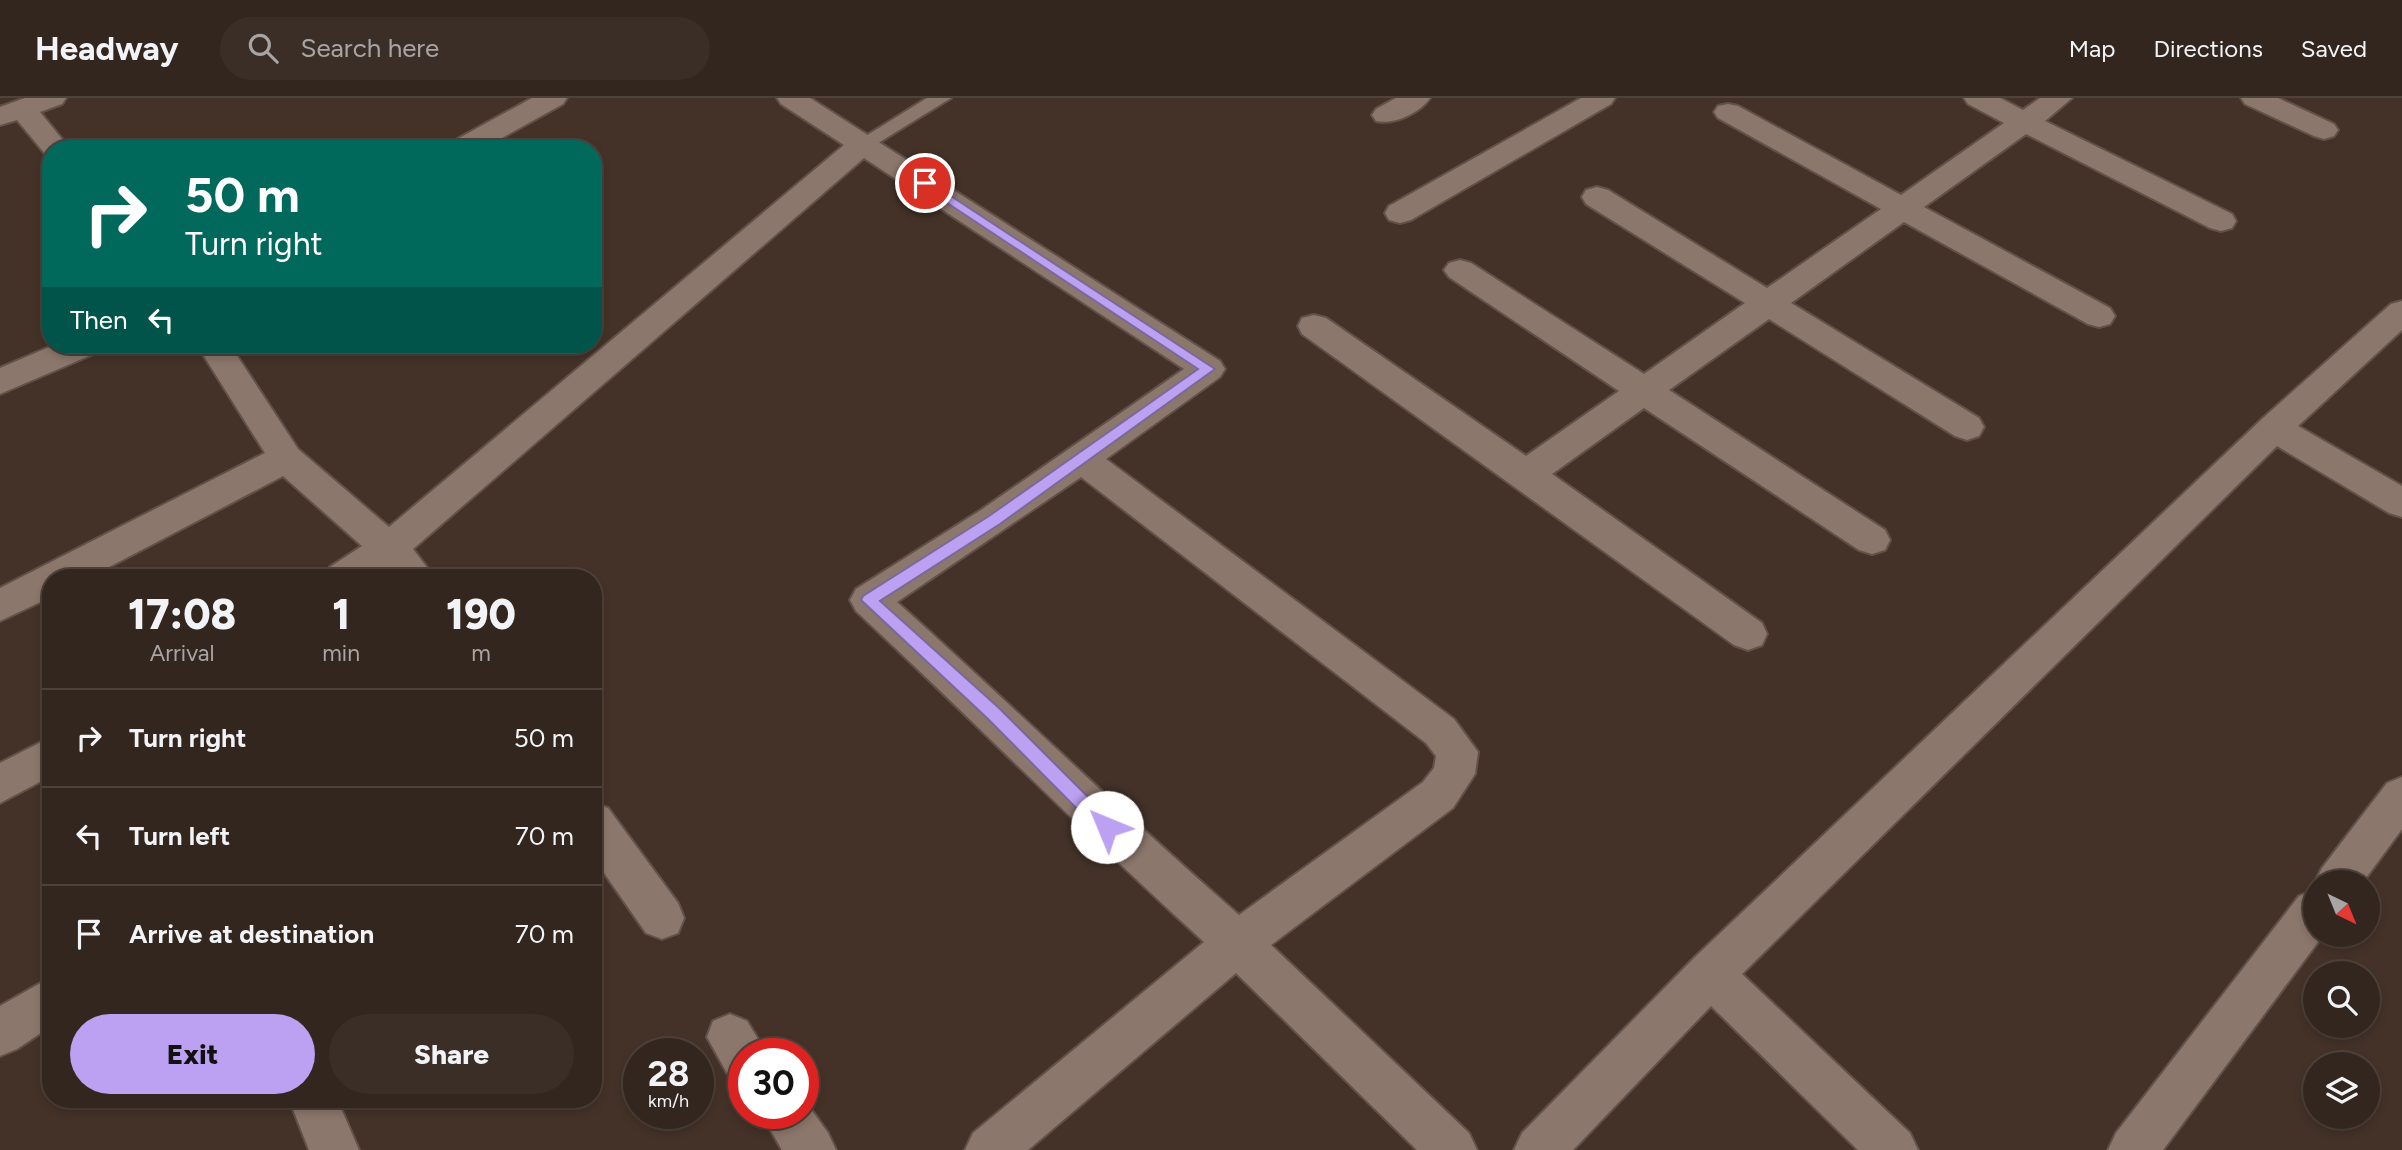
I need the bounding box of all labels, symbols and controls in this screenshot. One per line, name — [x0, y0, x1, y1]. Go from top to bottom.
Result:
search box — [220, 17, 710, 80]
text: Headway — [35, 29, 178, 68]
icon: search — [244, 29, 282, 67]
text: Search here — [300, 32, 439, 64]
text: Map — [2069, 34, 2115, 63]
text: Directions — [2153, 34, 2263, 63]
text: Saved — [2301, 34, 2367, 63]
pin — [895, 153, 955, 213]
icon: arrive — [906, 164, 944, 202]
text: 50 m — [185, 165, 300, 224]
icon: right — [70, 168, 161, 259]
text: Turn right — [185, 225, 323, 263]
icon: left — [142, 301, 180, 339]
text: Then — [70, 304, 128, 336]
text: 17:08 — [128, 589, 236, 640]
text: 1 — [332, 589, 350, 640]
text: 190 — [446, 589, 516, 640]
text: Arrival — [150, 639, 215, 667]
text: min — [322, 639, 360, 667]
text: m — [471, 639, 491, 667]
icon: right — [70, 719, 108, 757]
text: Turn right — [129, 722, 246, 754]
text: 50 m — [514, 722, 574, 754]
position arrow — [1070, 790, 1144, 864]
icon: left — [70, 817, 108, 855]
text: Turn left — [129, 820, 230, 852]
text: 70 m — [515, 820, 574, 852]
north arrow — [2303, 870, 2380, 947]
map controls — [2303, 870, 2380, 1129]
icon: arrive — [70, 915, 108, 953]
text: Arrive at destination — [129, 918, 374, 950]
text: 70 m — [515, 918, 574, 950]
button: search — [2303, 961, 2380, 1038]
button: Exit — [70, 1014, 315, 1094]
button: Share — [329, 1014, 574, 1094]
speed limit sign: 30 — [728, 1038, 819, 1129]
button: layers — [2303, 1052, 2380, 1129]
text: 28 — [648, 1053, 689, 1095]
text: km/h — [648, 1090, 689, 1112]

